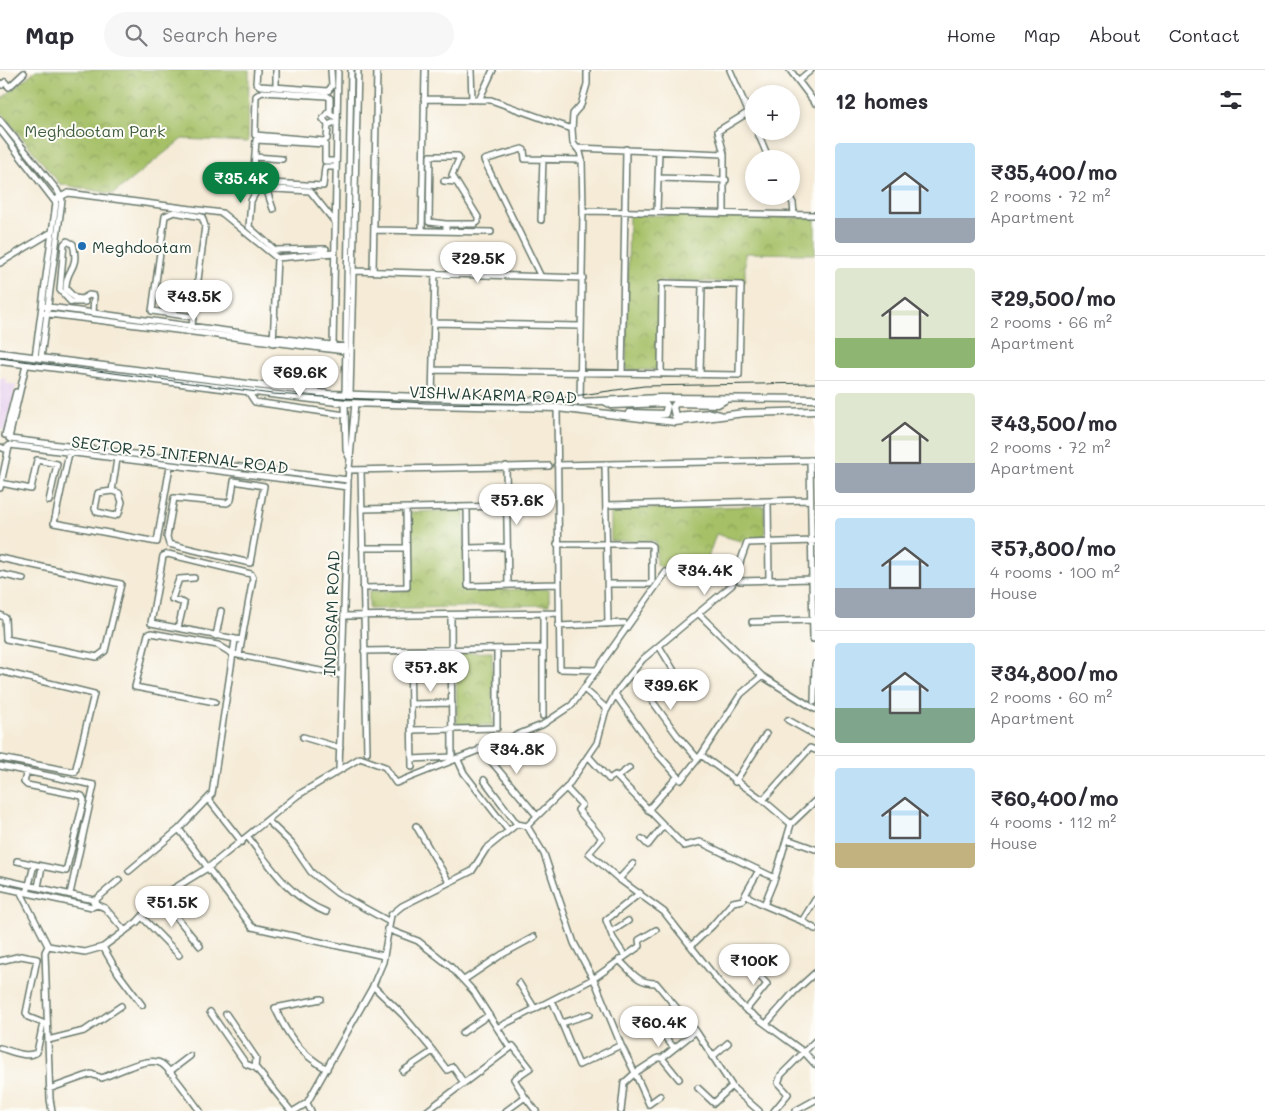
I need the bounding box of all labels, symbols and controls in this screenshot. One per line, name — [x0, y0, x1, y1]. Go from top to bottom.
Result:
search box — [104, 12, 454, 57]
text: Map — [25, 19, 74, 50]
icon: search — [122, 21, 150, 49]
text: Search here — [162, 22, 278, 47]
text: Home — [947, 23, 996, 47]
text: Map — [1024, 23, 1060, 47]
text: About — [1088, 23, 1141, 47]
text: Contact — [1169, 23, 1240, 47]
map controls — [745, 85, 800, 205]
button: + — [745, 85, 800, 140]
icon: filters — [1217, 86, 1245, 114]
text: 12 homes — [835, 87, 928, 114]
park label: Meghdootam Park — [24, 120, 166, 141]
button: − — [745, 150, 800, 205]
text: ₹35,400/mo — [990, 158, 1117, 185]
pin: ₹35.4K — [200, 162, 282, 204]
icon: home — [875, 163, 935, 223]
text: ₹35.4K — [213, 167, 269, 188]
text: 2 rooms · 72 m² — [990, 185, 1111, 206]
text: Apartment — [990, 206, 1075, 227]
place label: Meghdootam — [92, 236, 192, 257]
marker: Meghdootam — [76, 240, 88, 252]
pin: ₹29.5K — [437, 242, 519, 284]
text: ₹29.5K — [451, 247, 505, 268]
pin: ₹43.5K — [153, 280, 235, 322]
text: ₹29,500/mo — [990, 284, 1116, 311]
text: ₹43.5K — [166, 285, 222, 306]
icon: home — [875, 288, 935, 348]
text: 2 rooms · 66 m² — [990, 311, 1112, 332]
text: Apartment — [990, 332, 1075, 353]
pin: ₹69.6K — [259, 356, 341, 398]
text: ₹69.6K — [272, 361, 328, 382]
street label: VISHWAKARMA ROAD — [409, 381, 577, 407]
text: ₹43,500/mo — [990, 409, 1117, 436]
icon: home — [875, 413, 935, 473]
street label: SECTOR 75 INTERNAL ROAD — [70, 430, 290, 478]
text: 2 rooms · 72 m² — [990, 436, 1111, 457]
text: Apartment — [990, 457, 1075, 478]
pin: ₹57.6K — [476, 484, 558, 526]
text: ₹57.6K — [490, 489, 544, 510]
text: ₹57,800/mo — [990, 534, 1116, 561]
icon: home — [875, 538, 935, 598]
street label: INDOSAM ROAD — [318, 550, 344, 676]
pin: ₹34.4K — [664, 554, 746, 596]
text: ₹34.4K — [677, 559, 733, 580]
text: 4 rooms · 100 m² — [990, 561, 1120, 582]
text: House — [990, 582, 1037, 603]
pin: ₹57.8K — [390, 650, 472, 693]
text: ₹57.8K — [404, 656, 458, 677]
text: ₹34,800/mo — [990, 659, 1118, 686]
icon: home — [875, 663, 935, 723]
pin: ₹39.6K — [630, 668, 712, 711]
text: ₹39.6K — [644, 674, 698, 695]
text: 2 rooms · 60 m² — [990, 686, 1112, 707]
text: Apartment — [990, 707, 1075, 728]
pin: ₹34.8K — [476, 732, 558, 775]
text: ₹34.8K — [489, 738, 545, 759]
text: ₹60,400/mo — [990, 784, 1119, 811]
icon: home — [875, 788, 935, 848]
text: 4 rooms · 112 m² — [990, 811, 1116, 832]
text: House — [990, 832, 1037, 853]
pin: ₹51.5K — [131, 886, 213, 928]
text: ₹51.5K — [146, 891, 198, 912]
pin: ₹100K — [719, 944, 789, 986]
text: ₹100K — [730, 949, 778, 970]
pin: ₹60.4K — [618, 1006, 700, 1048]
text: ₹60.4K — [631, 1011, 687, 1032]

